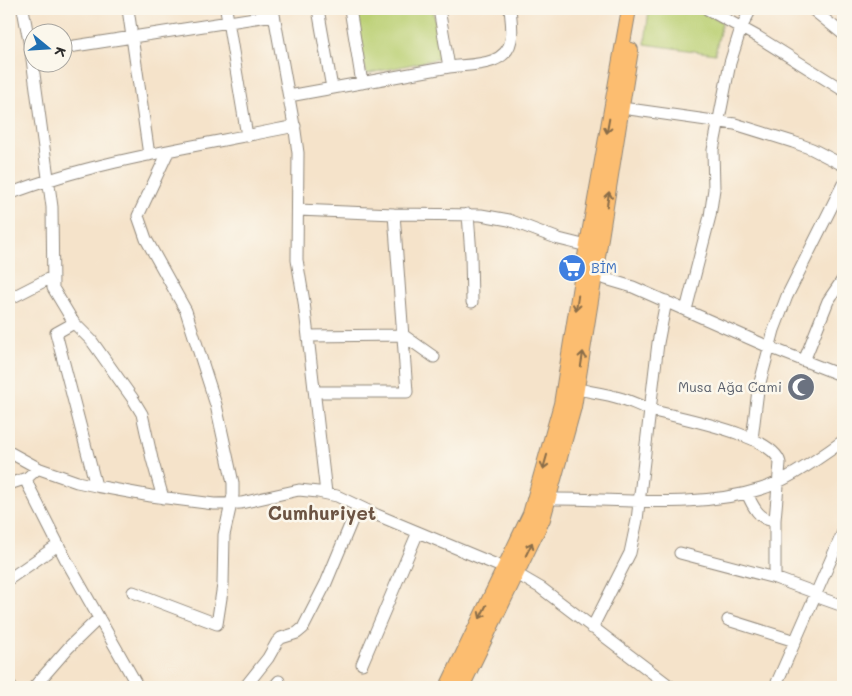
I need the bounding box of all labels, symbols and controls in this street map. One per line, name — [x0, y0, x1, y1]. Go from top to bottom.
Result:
north arrow — [22, 22, 72, 72]
text: K — [50, 45, 71, 59]
one-way arrow — [602, 117, 612, 133]
one-way arrow — [603, 191, 613, 207]
supermarket icon: BİM — [557, 253, 587, 283]
place label: BİM — [591, 258, 617, 277]
one-way arrow — [572, 295, 582, 311]
one-way arrow — [578, 352, 588, 368]
mosque icon: Musa Ağa Cami — [786, 372, 816, 402]
place label: Musa Ağa Cami — [678, 377, 782, 396]
one-way arrow — [540, 454, 549, 470]
district label: Cumhuriyet — [268, 500, 376, 525]
one-way arrow — [525, 542, 534, 557]
one-way arrow — [478, 604, 488, 619]

